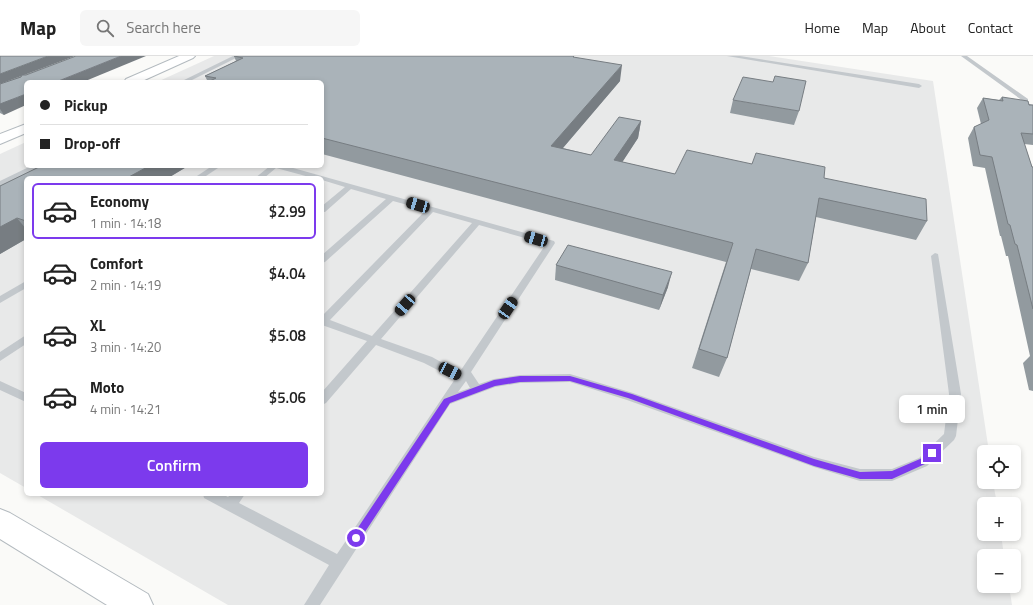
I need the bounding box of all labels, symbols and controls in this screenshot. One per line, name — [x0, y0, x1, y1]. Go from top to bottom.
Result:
search box — [80, 10, 360, 46]
text: Map — [20, 13, 56, 42]
text: Search here — [126, 16, 201, 39]
icon: search — [94, 17, 116, 39]
text: Home — [805, 17, 840, 38]
text: Map — [862, 17, 888, 38]
text: About — [910, 17, 946, 38]
text: Contact — [968, 17, 1013, 38]
text: Pickup — [64, 94, 108, 117]
text: Drop-off — [64, 132, 120, 155]
text: Economy — [90, 190, 149, 213]
icon: car — [42, 193, 78, 229]
car — [405, 196, 431, 214]
text: $2.99 — [269, 200, 306, 223]
text: 1 min · 14:18 — [90, 213, 161, 233]
car — [523, 230, 549, 248]
text: Comfort — [90, 252, 143, 275]
icon: car — [42, 255, 78, 291]
text: $4.04 — [269, 262, 306, 285]
text: 2 min · 14:19 — [90, 275, 161, 295]
car — [393, 292, 417, 318]
car — [496, 295, 520, 321]
text: XL — [90, 314, 106, 337]
icon: car — [42, 317, 78, 353]
text: $5.08 — [269, 324, 306, 347]
text: 3 min · 14:20 — [90, 337, 161, 357]
car — [437, 360, 463, 382]
text: Moto — [90, 376, 124, 399]
icon: car — [42, 379, 78, 415]
text: $5.06 — [269, 386, 306, 409]
callout: 1 min — [899, 395, 965, 423]
text: 4 min · 14:21 — [90, 399, 161, 419]
text: 1 min — [916, 399, 948, 419]
button: Confirm — [40, 442, 308, 488]
route end — [923, 444, 941, 462]
map controls — [977, 445, 1021, 593]
button: locate — [977, 445, 1021, 489]
button: + — [977, 497, 1021, 541]
route start — [347, 529, 365, 547]
button: − — [977, 549, 1021, 593]

